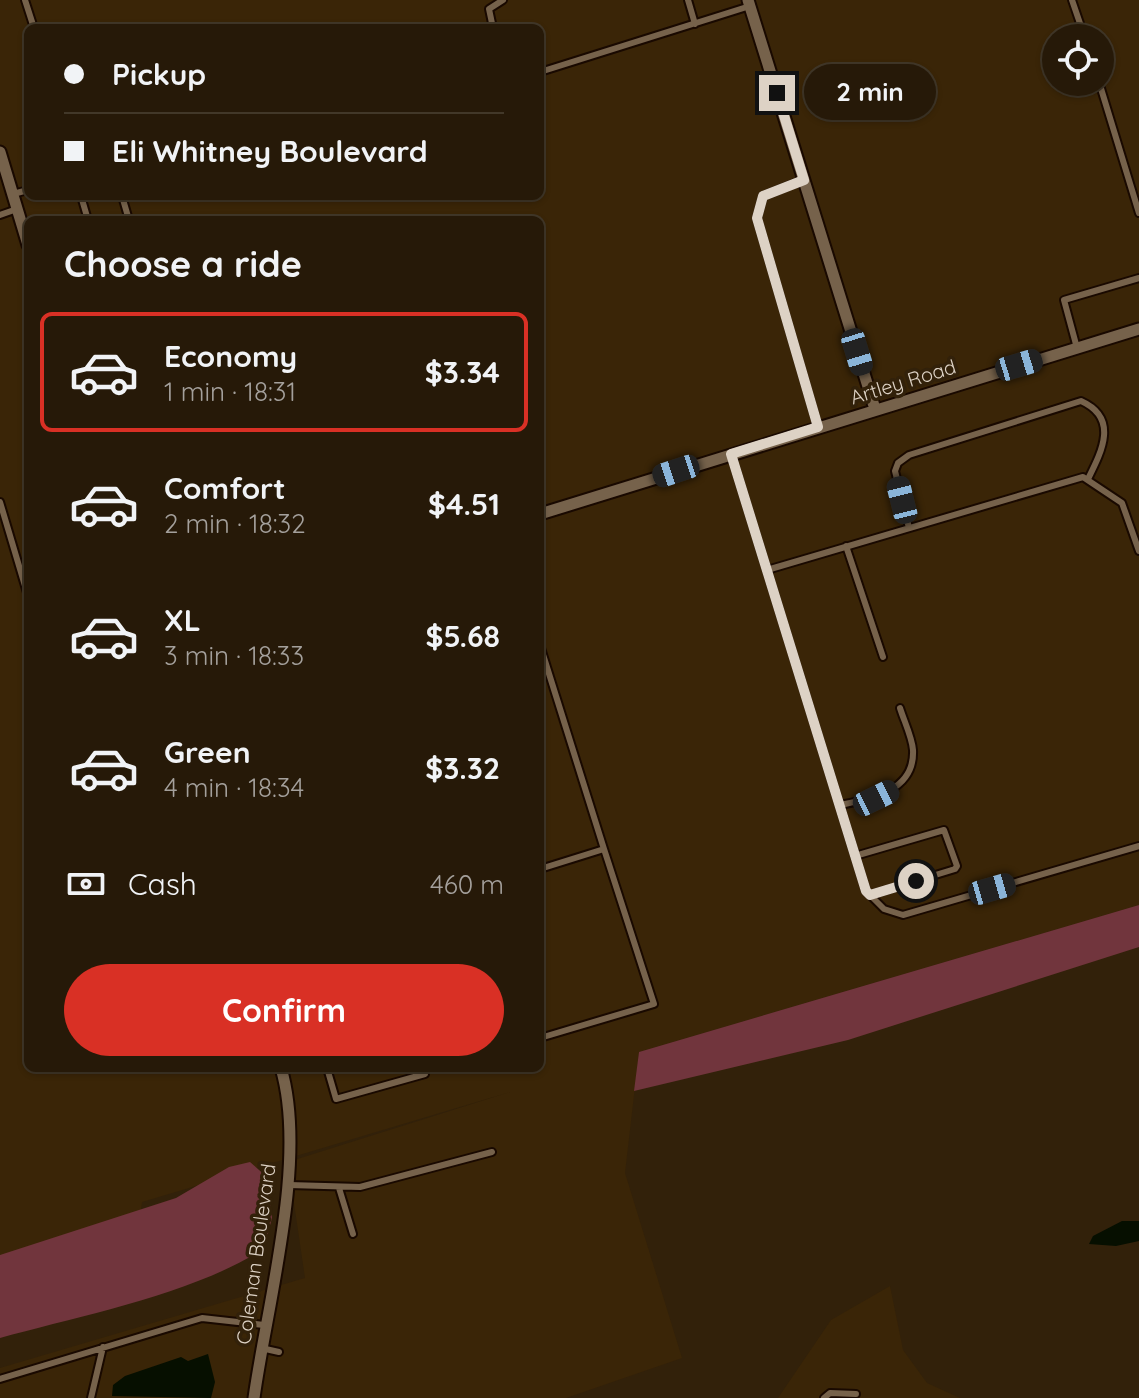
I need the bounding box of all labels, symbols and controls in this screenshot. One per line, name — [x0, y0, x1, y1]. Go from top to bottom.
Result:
map controls — [1042, 24, 1114, 96]
button: locate — [1042, 24, 1114, 96]
text: Pickup — [112, 55, 206, 93]
callout: 2 min — [805, 65, 937, 121]
route end — [759, 75, 795, 111]
text: 2 min — [836, 75, 904, 108]
text: Eli Whitney Boulevard — [112, 132, 428, 170]
text: Choose a ride — [64, 241, 302, 286]
car — [839, 326, 875, 378]
icon: car — [68, 336, 140, 408]
text: Economy — [164, 337, 297, 375]
car — [993, 347, 1045, 383]
text: $3.34 — [425, 353, 500, 391]
street label: Artley Road — [847, 354, 959, 409]
text: 1 min · 18:31 — [164, 375, 296, 408]
car — [649, 452, 703, 490]
icon: car — [68, 468, 140, 540]
text: Comfort — [164, 469, 285, 507]
car — [885, 474, 919, 526]
text: $4.51 — [428, 485, 500, 523]
text: 2 min · 18:32 — [164, 507, 306, 540]
icon: car — [68, 600, 140, 672]
text: XL — [164, 601, 201, 639]
text: $5.68 — [426, 617, 500, 655]
text: 3 min · 18:33 — [164, 639, 304, 672]
icon: car — [68, 732, 140, 804]
text: Green — [164, 733, 251, 771]
text: $3.32 — [425, 749, 500, 787]
text: 4 min · 18:34 — [164, 771, 304, 804]
car — [849, 777, 903, 819]
icon: cash — [64, 862, 108, 906]
route start — [898, 863, 934, 899]
text: Cash — [128, 865, 197, 903]
text: 460 m — [430, 868, 504, 901]
car — [966, 871, 1018, 907]
button: Confirm — [64, 964, 504, 1056]
street label: Coleman Boulevard — [230, 1162, 281, 1346]

